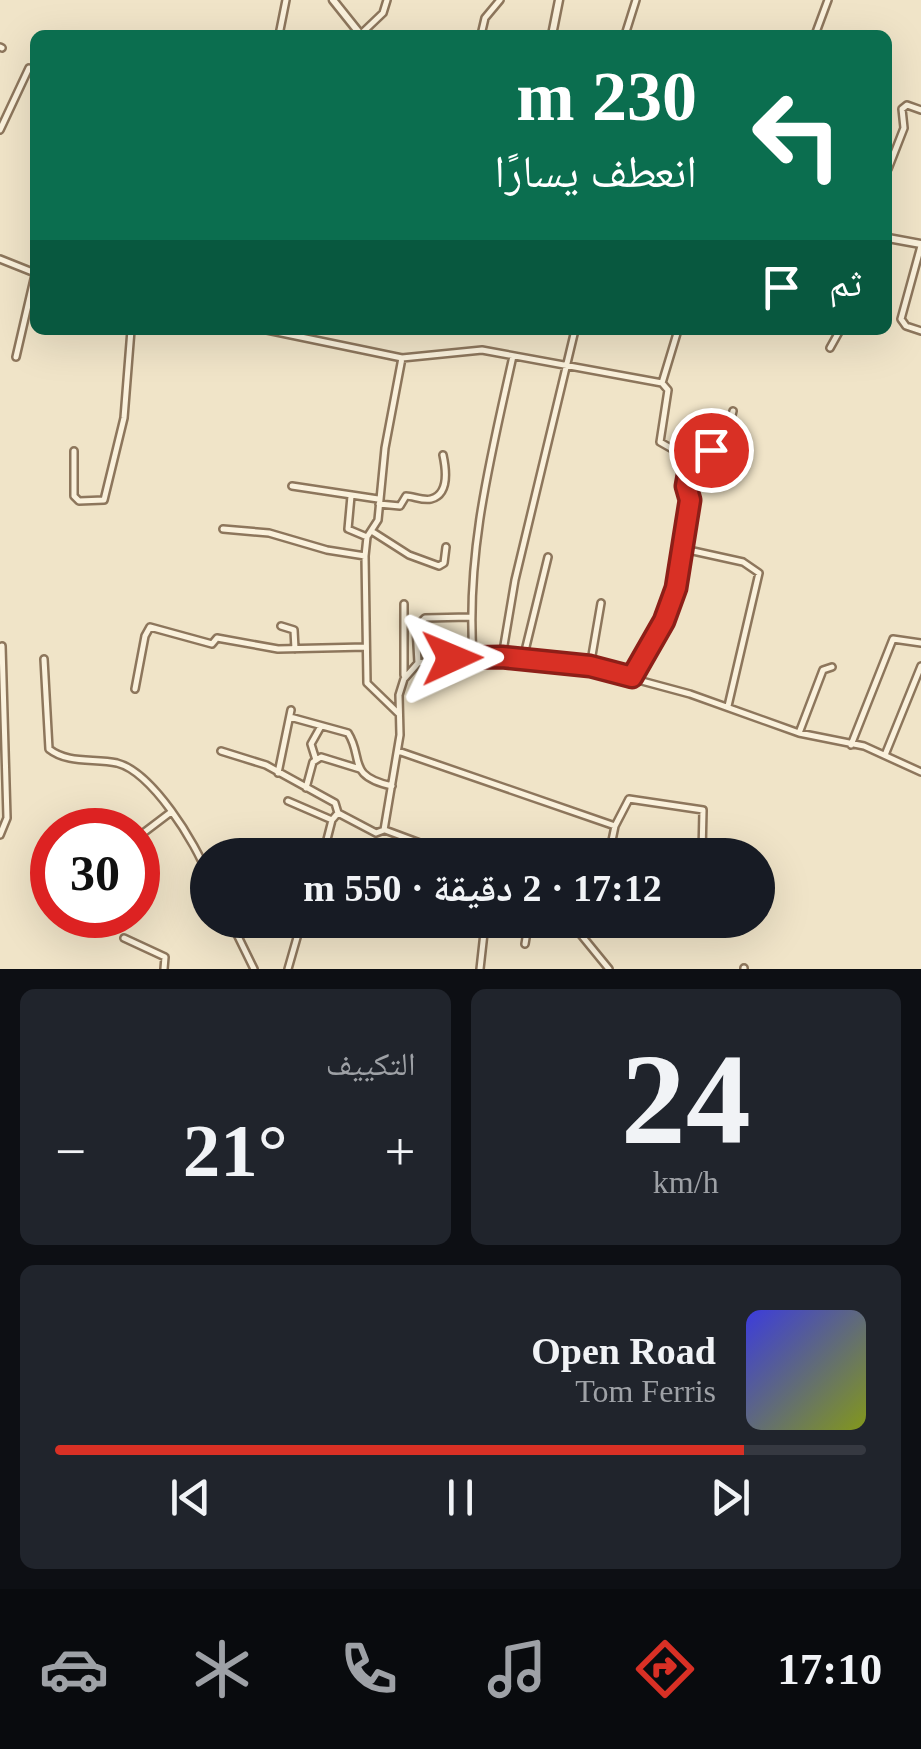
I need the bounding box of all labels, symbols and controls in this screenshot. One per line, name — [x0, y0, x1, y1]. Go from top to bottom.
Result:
text: 230 m — [516, 58, 697, 135]
icon: left — [732, 70, 862, 200]
text: انعطف يسارًا — [494, 147, 697, 197]
icon: arrive — [754, 260, 809, 315]
text: ثم — [829, 262, 862, 304]
pin — [669, 408, 754, 493]
icon: arrive — [684, 423, 739, 478]
position arrow — [400, 606, 504, 710]
speed limit sign: 30 — [30, 808, 160, 938]
text: 17:12 · 2 دقيقة · 550 m — [303, 867, 662, 909]
text: 24 — [621, 1027, 751, 1171]
text: التكييف — [326, 1046, 416, 1082]
text: 21° — [183, 1109, 288, 1192]
text: − — [55, 1121, 86, 1182]
text: + — [384, 1121, 416, 1182]
text: km/h — [653, 1164, 719, 1200]
text: Open Road — [531, 1330, 716, 1372]
text: Tom Ferris — [575, 1373, 716, 1409]
icon: previous — [163, 1470, 218, 1525]
icon: pause — [433, 1470, 488, 1525]
icon: next — [703, 1470, 758, 1525]
icon: car — [39, 1634, 109, 1704]
icon: climate — [187, 1634, 257, 1704]
icon: phone — [334, 1634, 404, 1704]
icon: music — [482, 1634, 552, 1704]
icon: directions — [630, 1634, 700, 1704]
text: 17:10 — [777, 1644, 882, 1694]

